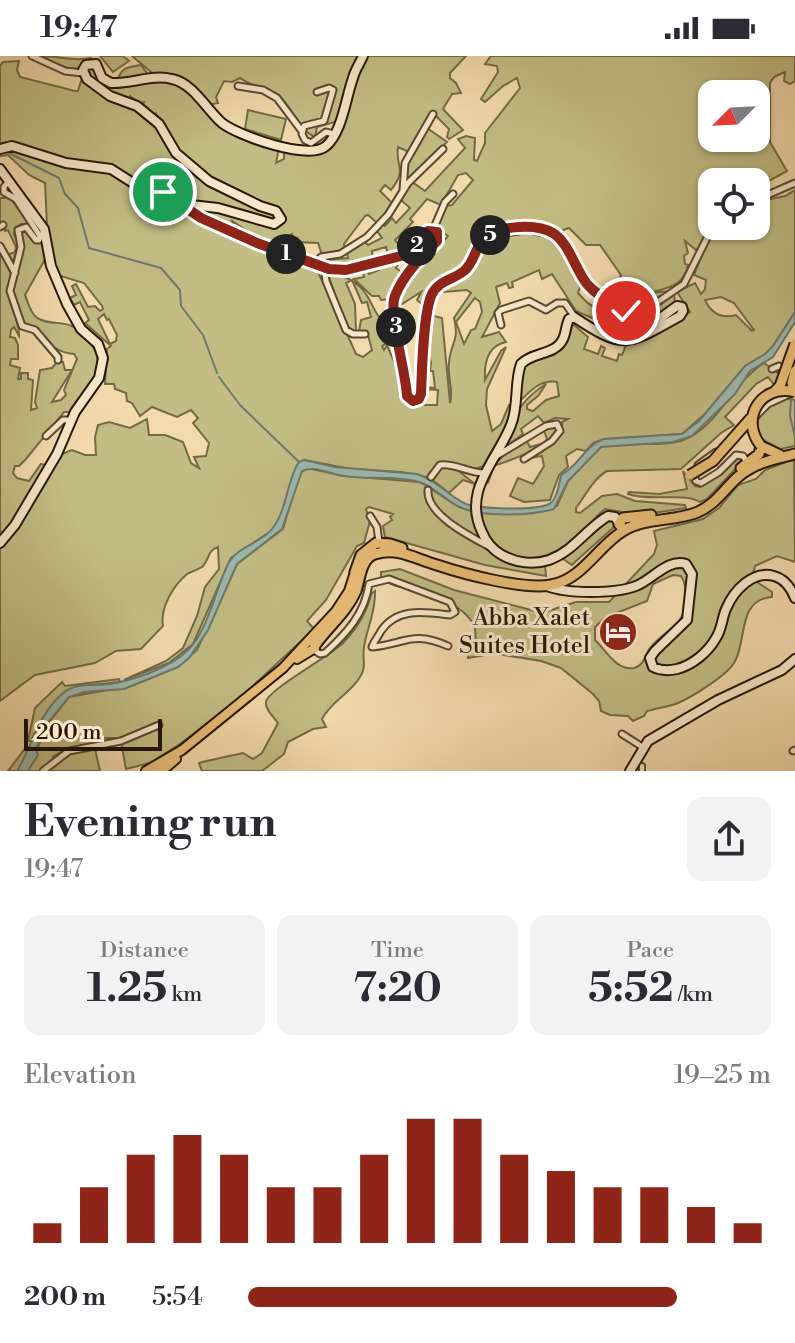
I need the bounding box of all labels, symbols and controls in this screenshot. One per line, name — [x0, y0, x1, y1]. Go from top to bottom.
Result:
text: 19:47 — [40, 9, 118, 47]
north arrow — [698, 80, 770, 152]
map controls — [698, 80, 770, 240]
pin — [129, 158, 197, 226]
button: locate — [698, 168, 770, 240]
icon: arrive — [141, 170, 185, 214]
pin: 5 — [470, 215, 510, 255]
text: 5 — [483, 221, 497, 248]
pin: 2 — [397, 226, 437, 266]
text: 2 — [410, 232, 424, 259]
pin: 1 — [266, 234, 306, 274]
text: 1 — [281, 240, 291, 267]
pin — [592, 277, 660, 345]
icon: check — [604, 289, 648, 333]
pin: 3 — [376, 307, 416, 347]
text: 3 — [389, 313, 403, 340]
place label: Abba Xalet Suites Hotel — [459, 603, 590, 661]
hotel icon: Abba Xalet Suites Hotel — [597, 611, 639, 653]
scale bar — [24, 715, 162, 751]
text: 200 m — [36, 719, 102, 746]
text: Evening run — [24, 795, 277, 850]
button: share — [687, 797, 771, 881]
text: 19:47 — [24, 853, 83, 885]
text: Distance — [100, 937, 189, 964]
text: Time — [371, 937, 424, 964]
text: Pace — [627, 937, 674, 964]
text: 1.25 — [87, 964, 167, 1014]
text: 7:20 — [353, 964, 442, 1014]
text: 5:52 — [588, 964, 674, 1014]
text: km — [167, 981, 202, 1008]
text: /km — [674, 981, 713, 1008]
text: Elevation — [24, 1059, 137, 1091]
text: 19–25 m — [674, 1059, 771, 1091]
text: 200 m — [24, 1281, 106, 1313]
text: 5:54 — [152, 1281, 203, 1313]

